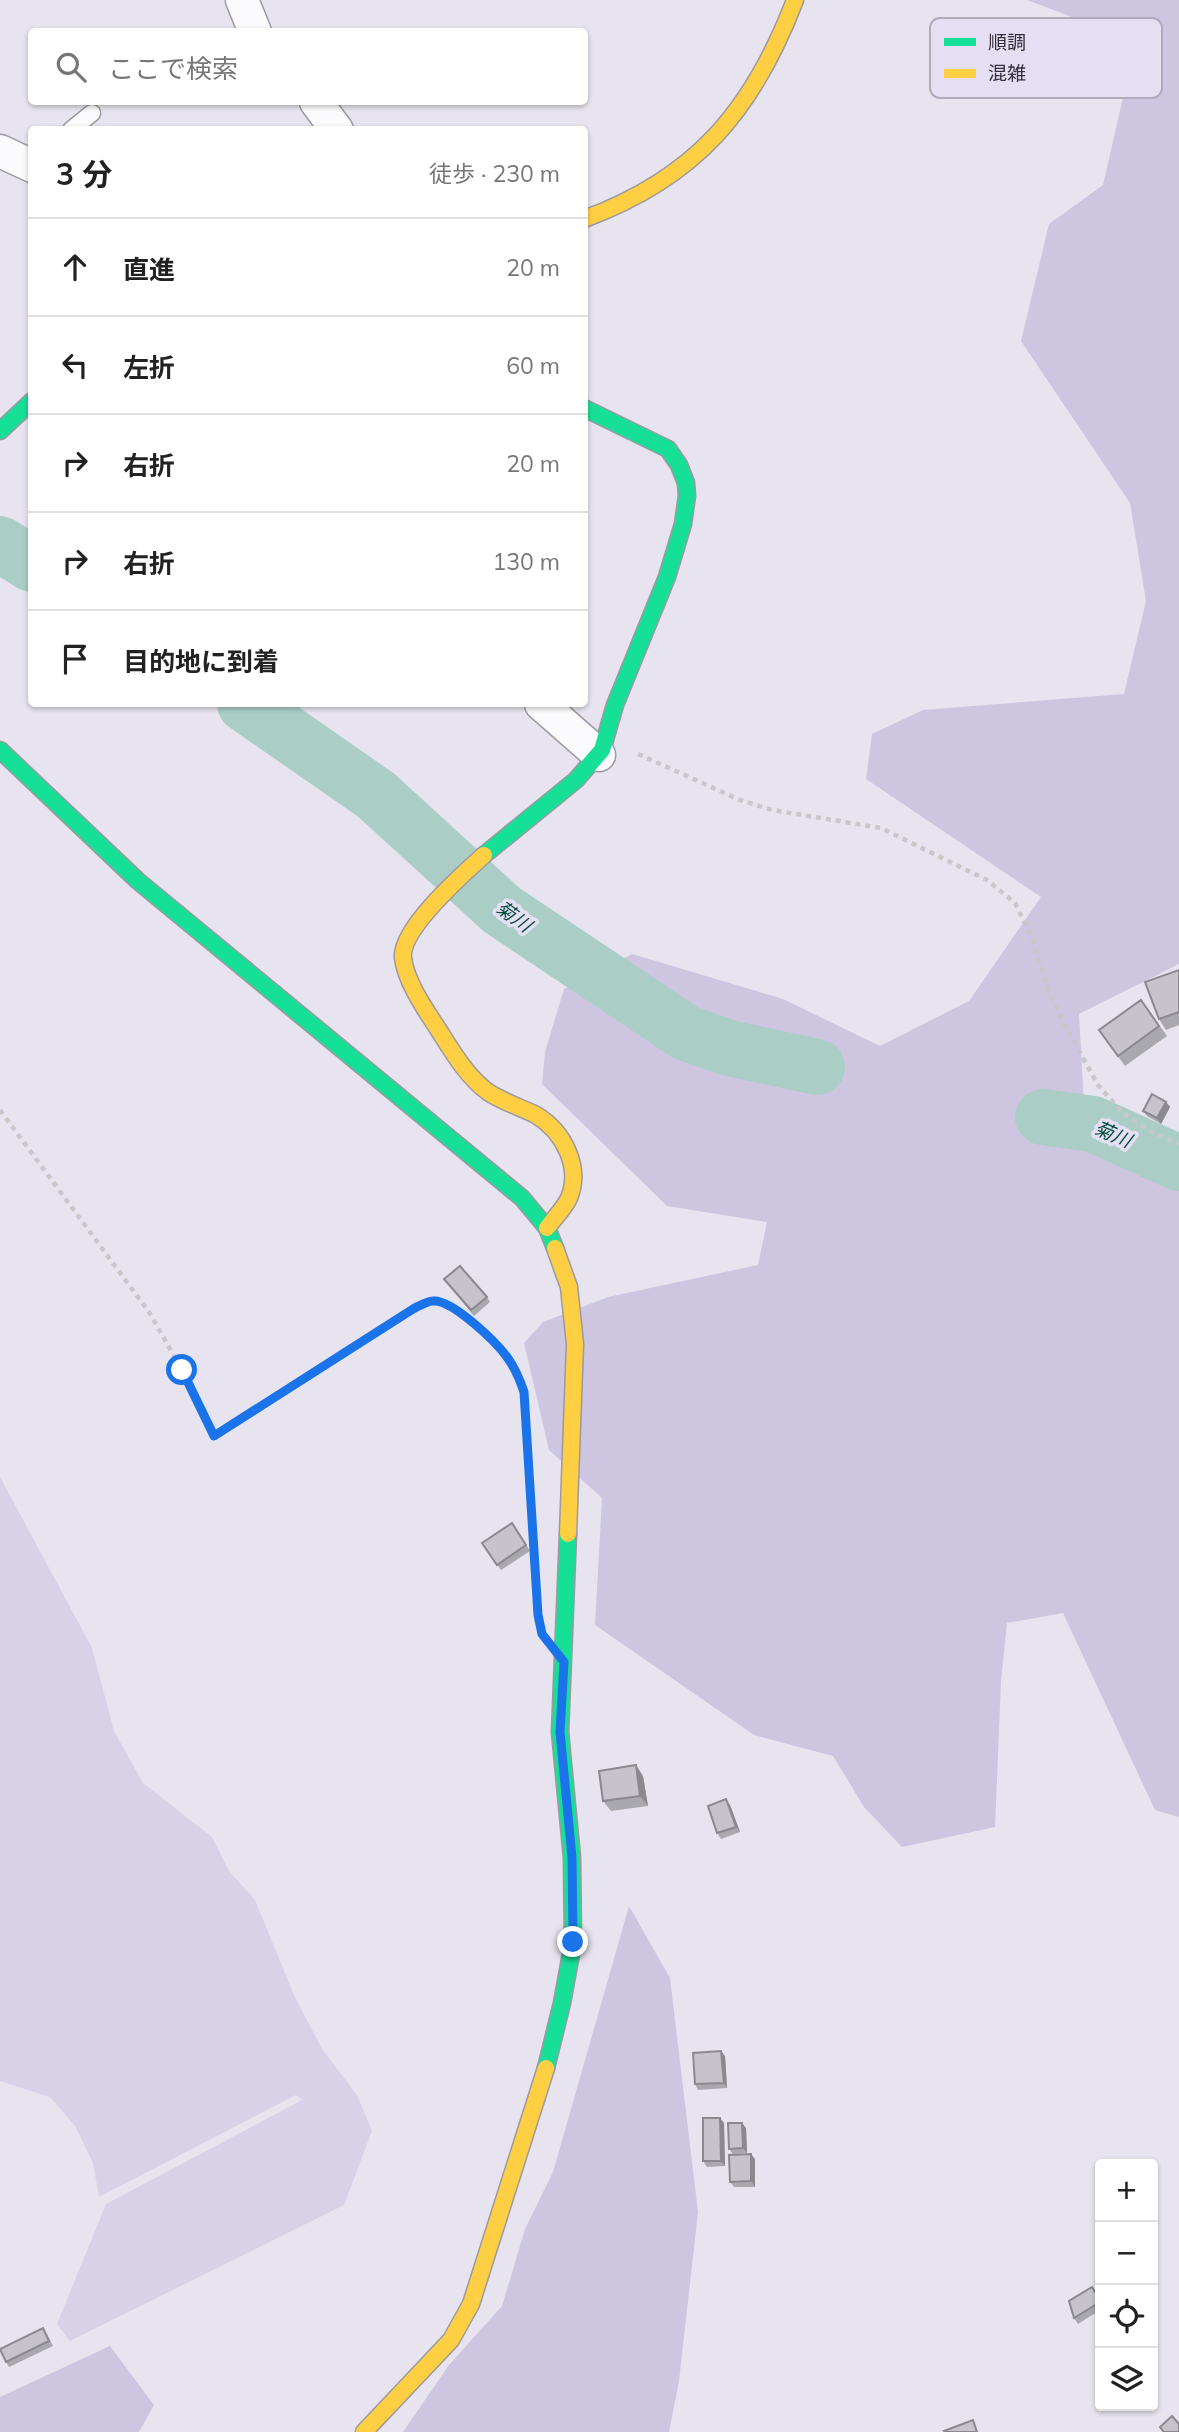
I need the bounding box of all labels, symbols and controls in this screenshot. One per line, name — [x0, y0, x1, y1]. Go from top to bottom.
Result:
legend — [930, 18, 1162, 98]
search box — [28, 28, 588, 105]
text: 順調 — [988, 30, 1026, 54]
icon: search — [52, 48, 90, 86]
text: ここで検索 — [108, 52, 238, 85]
text: 混雑 — [988, 61, 1026, 85]
text: 3 分 — [56, 155, 112, 193]
text: 徒歩 · 230 m — [429, 159, 560, 188]
icon: ahead — [56, 248, 94, 286]
text: 直進 — [123, 253, 175, 286]
text: 20 m — [506, 253, 560, 282]
icon: left — [56, 346, 94, 384]
text: 左折 — [123, 351, 175, 384]
text: 60 m — [506, 351, 560, 380]
icon: right — [56, 444, 94, 482]
text: 右折 — [123, 449, 175, 482]
text: 20 m — [506, 449, 560, 478]
icon: right — [56, 542, 94, 580]
text: 右折 — [123, 547, 175, 580]
text: 130 m — [492, 547, 560, 576]
icon: arrive — [56, 640, 94, 678]
text: 目的地に到着 — [123, 645, 279, 678]
water label: 菊川 — [492, 895, 538, 938]
water label: 菊川 — [1091, 1116, 1137, 1153]
route start — [166, 1354, 197, 1385]
route end — [557, 1926, 588, 1957]
map controls — [1095, 2159, 1158, 2411]
button: + — [1095, 2159, 1158, 2222]
button: − — [1095, 2222, 1158, 2285]
button: locate — [1095, 2285, 1158, 2348]
button: layers — [1095, 2348, 1158, 2411]

